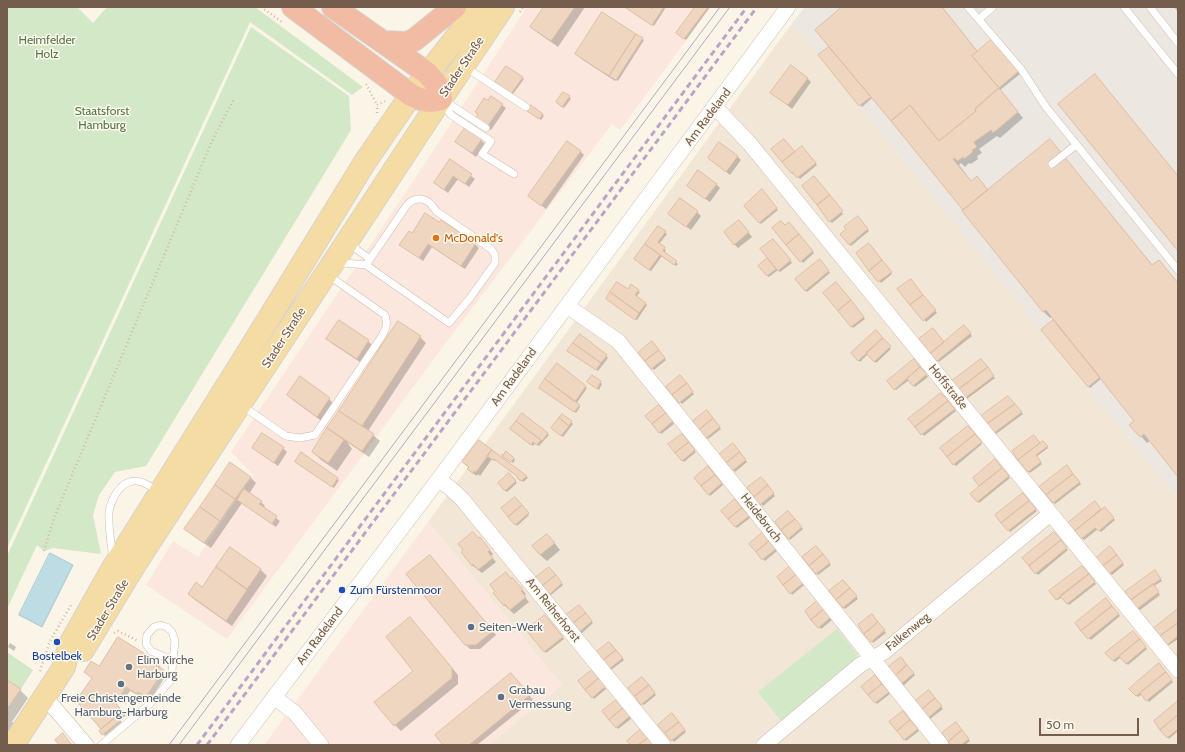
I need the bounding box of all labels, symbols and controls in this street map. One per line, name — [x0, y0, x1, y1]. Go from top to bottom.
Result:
park label: Heimfelder Holz — [19, 33, 75, 61]
street label: Stader Straße — [437, 34, 487, 100]
street label: Am Radeland — [682, 85, 734, 149]
park label: Staatsforst Hamburg — [75, 104, 129, 132]
place label: McDonald's — [444, 231, 503, 245]
marker: McDonald's — [431, 233, 441, 243]
street label: Stader Straße — [259, 305, 309, 371]
street label: Am Radeland — [488, 345, 540, 409]
street label: Hoffstraße — [925, 361, 971, 413]
street label: Heidebruch — [737, 491, 785, 545]
street label: Am Reiherhorst — [523, 575, 583, 645]
street label: Stader Straße — [84, 577, 132, 643]
place label: Zum Fürstenmoor — [350, 583, 441, 597]
marker: Zum Fürstenmoor — [337, 585, 347, 595]
street label: Am Radeland — [294, 604, 346, 668]
street label: Falkenweg — [883, 610, 933, 654]
place label: Seiten-Werk — [479, 620, 543, 634]
marker: Seiten-Werk — [466, 622, 476, 632]
marker: Bostelbek — [52, 637, 62, 647]
place label: Bostelbek — [32, 649, 82, 663]
place label: Elim Kirche Harburg — [137, 653, 194, 681]
marker: Elim Kirche Harburg — [124, 662, 134, 672]
marker: Freie Christengemeinde Hamburg-Harburg — [116, 679, 126, 689]
place label: Grabau Vermessung — [509, 683, 571, 711]
place label: Freie Christengemeinde Hamburg-Harburg — [61, 691, 181, 719]
marker: Grabau Vermessung — [496, 692, 506, 702]
scale bar — [1041, 710, 1141, 736]
text: 50 m — [1046, 717, 1074, 732]

